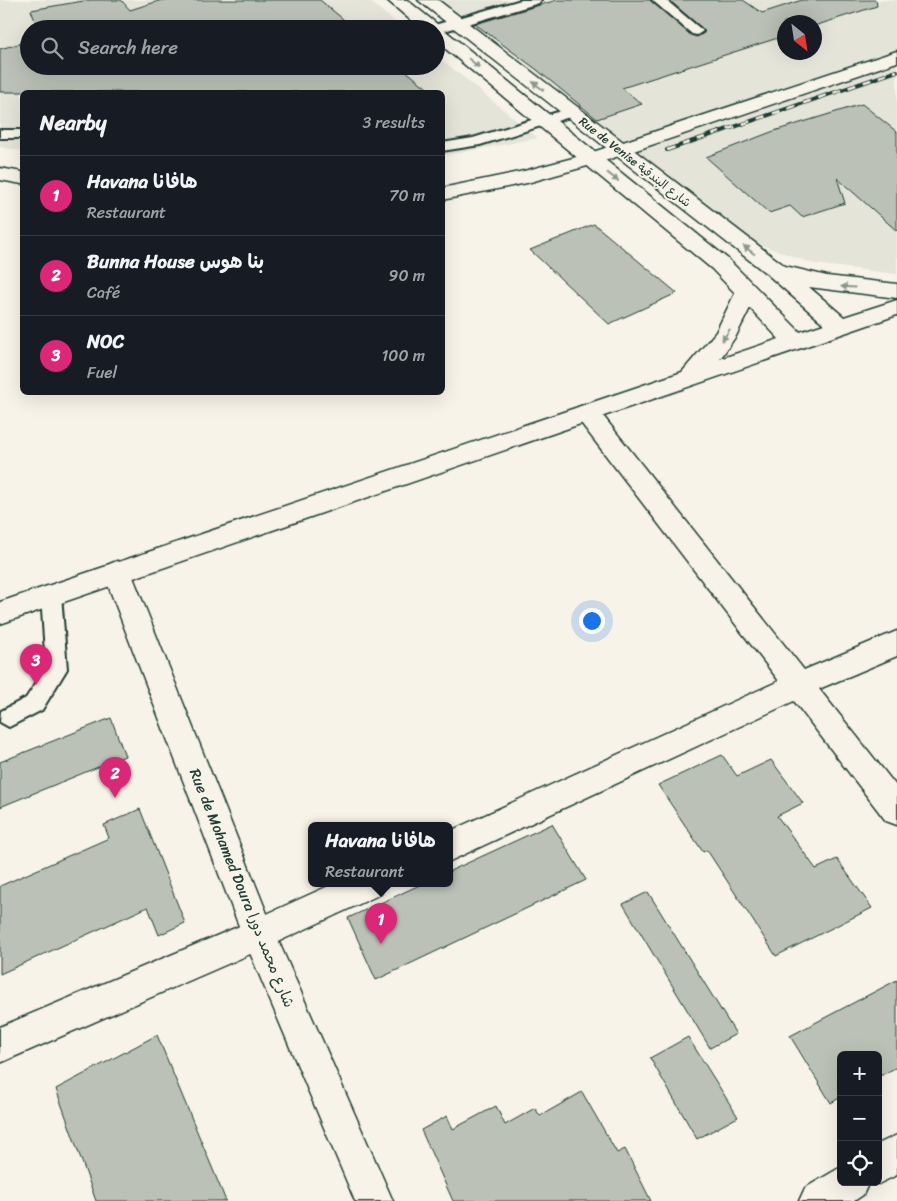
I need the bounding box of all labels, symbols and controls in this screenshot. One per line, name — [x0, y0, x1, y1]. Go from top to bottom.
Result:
north arrow — [777, 15, 822, 60]
search box — [20, 20, 445, 75]
text: Search here — [78, 31, 178, 64]
icon: search — [38, 34, 66, 62]
one-way arrow — [467, 57, 480, 68]
one-way arrow — [531, 81, 544, 92]
text: Nearby — [40, 104, 106, 142]
text: 3 results — [362, 108, 425, 137]
street label: Rue de Venise شارع البندقية — [574, 111, 696, 213]
text: Havana هافانا — [87, 165, 197, 198]
one-way arrow — [606, 172, 619, 183]
text: 1 — [53, 181, 59, 210]
text: 70 m — [389, 181, 425, 210]
text: Restaurant — [87, 198, 166, 227]
text: Bunna House بنا هوس — [87, 245, 264, 278]
one-way arrow — [742, 245, 756, 255]
text: 2 — [51, 261, 61, 290]
text: 90 m — [389, 261, 425, 290]
text: Café — [87, 278, 120, 307]
one-way arrow — [840, 283, 856, 291]
text: NOC — [87, 325, 124, 358]
one-way arrow — [721, 329, 731, 342]
text: 3 — [52, 341, 60, 370]
text: 100 m — [381, 341, 425, 370]
text: Fuel — [87, 358, 117, 387]
your location — [579, 608, 605, 634]
pin: 3 — [20, 644, 52, 685]
pin: 2 — [99, 757, 131, 798]
street label: Rue de Mohamed Doura شارع محمد دورا — [182, 765, 302, 1011]
popup — [308, 822, 453, 887]
text: Havana هافانا — [325, 824, 436, 857]
text: Restaurant — [325, 857, 404, 886]
pin: 1 — [365, 903, 397, 944]
map controls — [837, 1051, 882, 1186]
button: + — [837, 1051, 882, 1096]
button: − — [837, 1096, 882, 1141]
button: locate — [837, 1141, 882, 1186]

